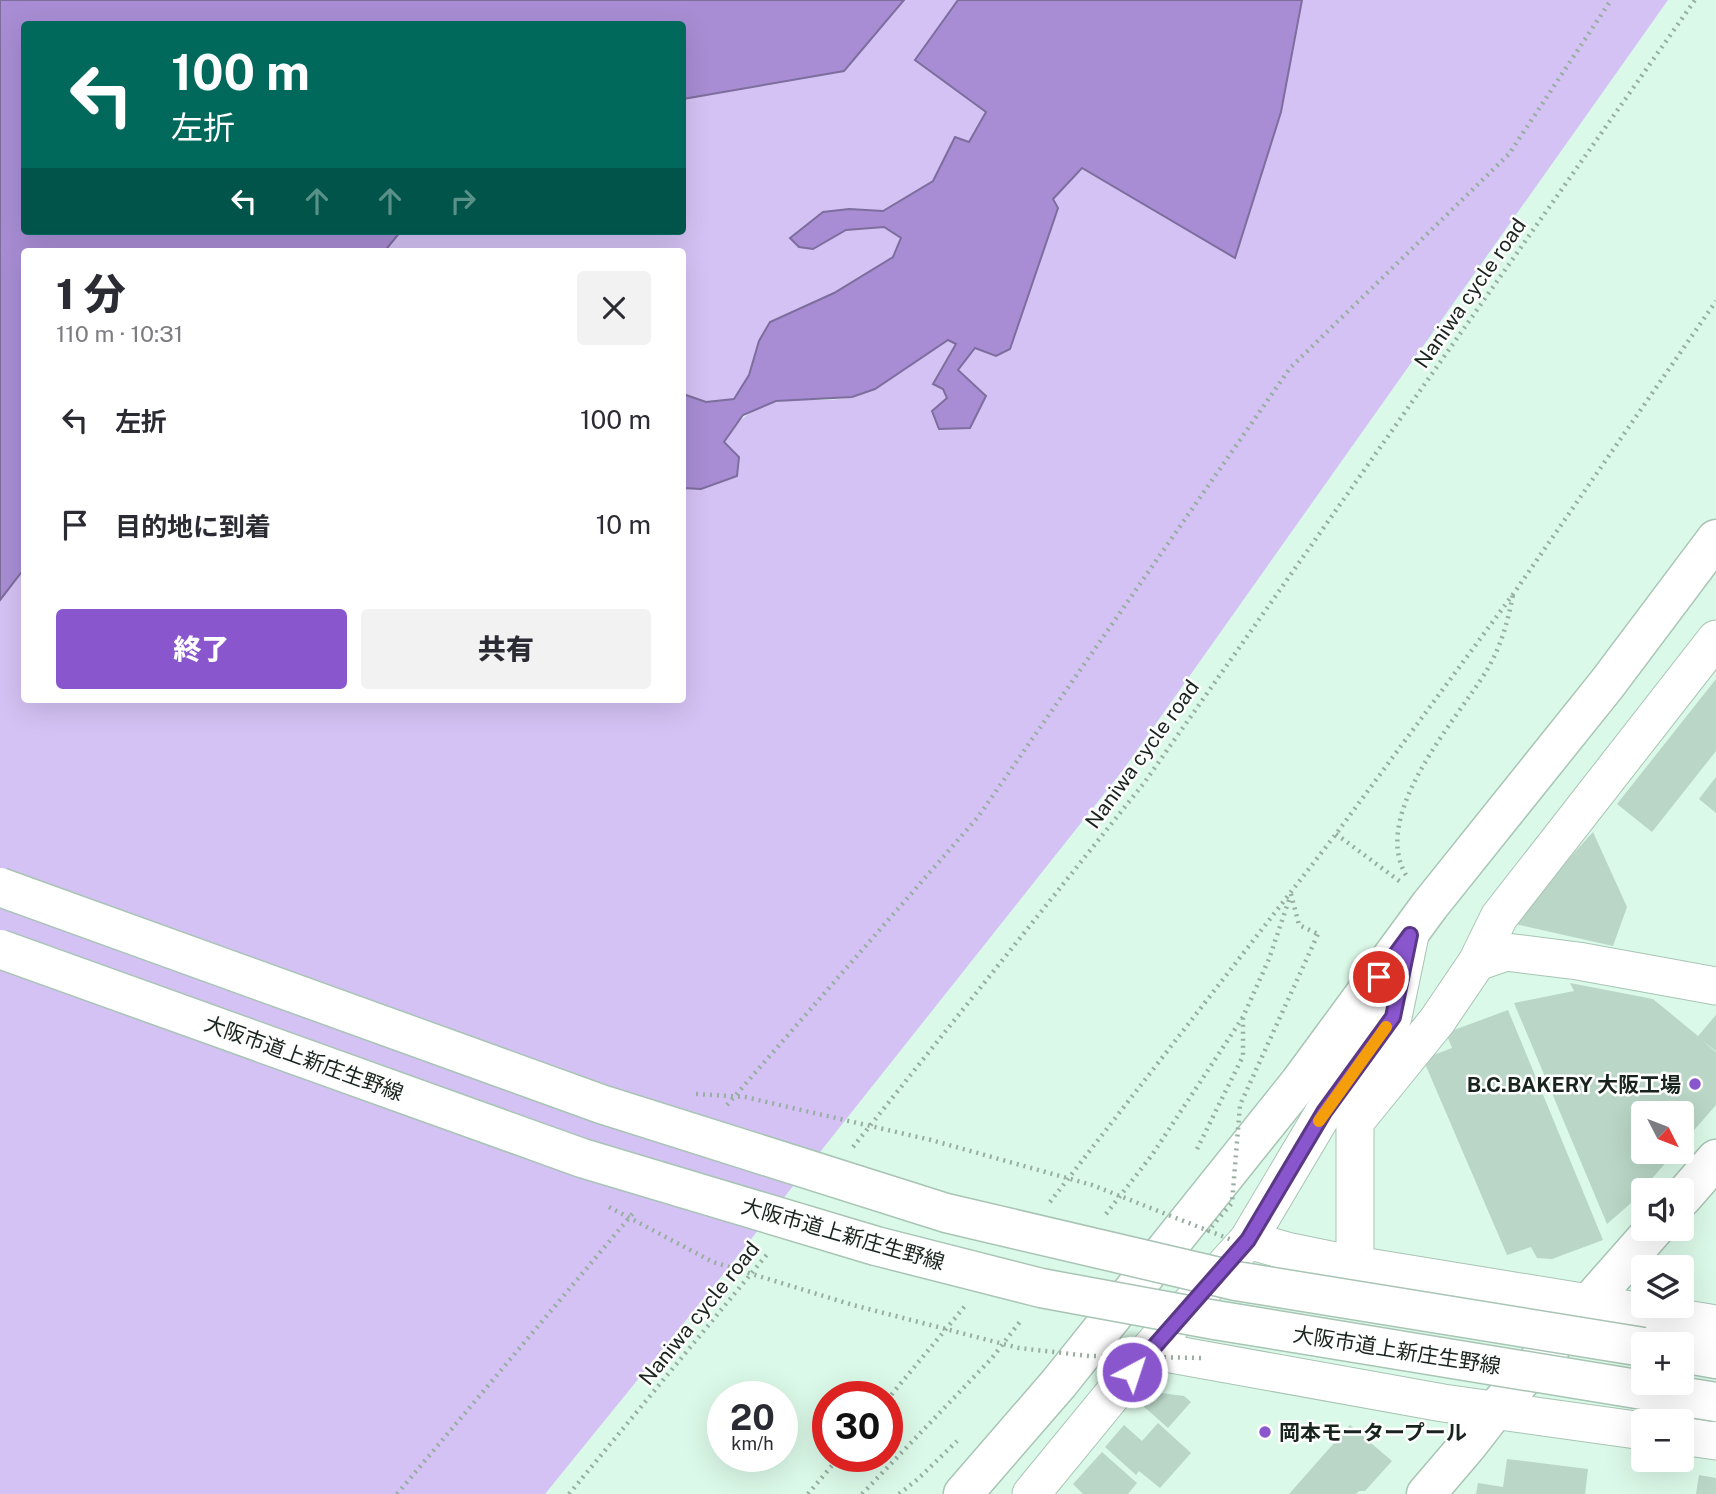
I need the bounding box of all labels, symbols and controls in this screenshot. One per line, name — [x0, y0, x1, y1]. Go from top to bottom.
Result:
text: 100 m — [171, 43, 310, 101]
icon: left — [56, 49, 147, 140]
text: 左折 — [171, 109, 235, 146]
icon: left — [225, 182, 263, 220]
icon: ahead — [298, 182, 336, 220]
icon: ahead — [371, 182, 409, 220]
icon: right — [444, 182, 482, 220]
street label: Naniwa cycle road — [1409, 213, 1531, 373]
text: 1 分 — [56, 269, 126, 318]
button: close — [577, 271, 651, 345]
text: 110 m · 10:31 — [56, 320, 183, 347]
icon: left — [56, 401, 94, 439]
text: 100 m — [580, 404, 651, 435]
text: 左折 — [115, 406, 167, 437]
icon: arrive — [56, 506, 94, 544]
text: 10 m — [596, 509, 651, 540]
text: 目的地に到着 — [115, 511, 271, 542]
button: 終了 — [56, 609, 347, 689]
button: 共有 — [361, 609, 651, 689]
street label: Naniwa cycle road — [1080, 675, 1204, 833]
pin — [1349, 947, 1409, 1007]
icon: arrive — [1360, 958, 1398, 996]
street label: 大阪市道上新庄生野線 — [201, 1010, 407, 1106]
place label: B.C.BAKERY 大阪工場 — [1467, 1072, 1681, 1097]
marker: B.C.BAKERY 大阪工場 — [1687, 1076, 1703, 1092]
north arrow — [1631, 1101, 1694, 1164]
map controls — [1631, 1101, 1694, 1472]
button: sound — [1631, 1178, 1694, 1241]
street label: 大阪市道上新庄生野線 — [739, 1193, 947, 1275]
street label: Naniwa cycle road — [633, 1236, 765, 1390]
button: layers — [1631, 1255, 1694, 1318]
street label: 大阪市道上新庄生野線 — [1291, 1321, 1503, 1379]
button: + — [1631, 1332, 1694, 1395]
position arrow — [1095, 1335, 1169, 1409]
speed limit sign: 30 — [812, 1381, 903, 1472]
text: 20 — [730, 1397, 775, 1438]
button: − — [1631, 1409, 1694, 1472]
place label: 岡本モータープール — [1279, 1420, 1467, 1445]
marker: 岡本モータープール — [1257, 1424, 1273, 1440]
text: km/h — [731, 1433, 774, 1454]

